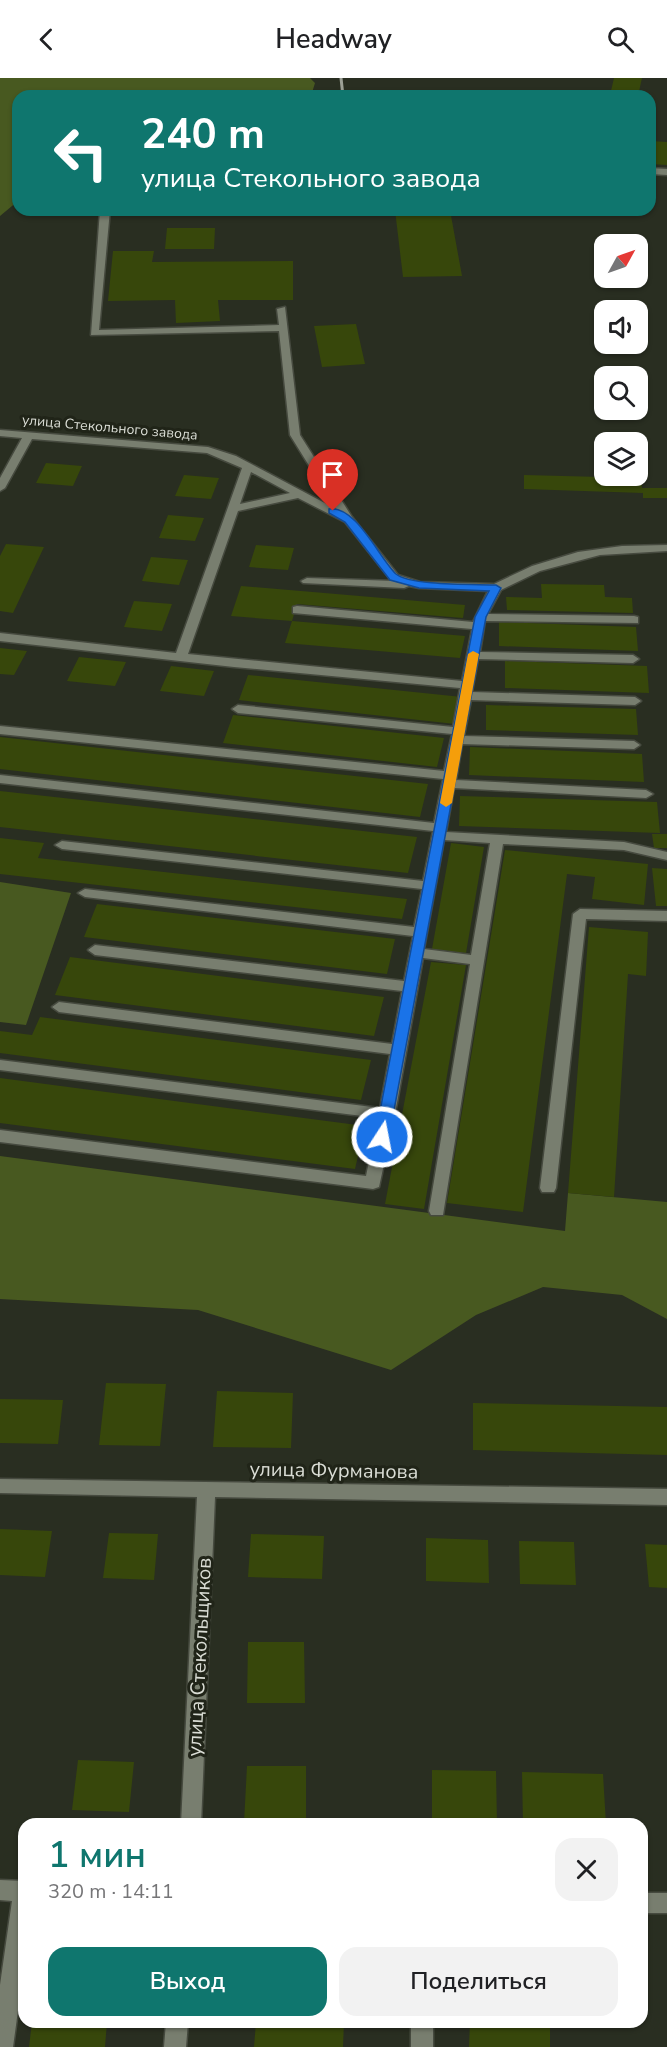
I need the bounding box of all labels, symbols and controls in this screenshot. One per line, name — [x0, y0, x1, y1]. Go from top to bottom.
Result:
text: Headway — [275, 21, 392, 58]
icon: back — [30, 23, 63, 56]
icon: search — [604, 23, 637, 56]
text: 240 m — [141, 106, 265, 163]
icon: left — [42, 114, 120, 192]
text: улица Стекольного завода — [141, 160, 481, 197]
north arrow — [594, 234, 648, 288]
map controls — [594, 234, 648, 486]
button: sound — [594, 300, 648, 354]
button: search — [594, 366, 648, 420]
street label: улица Стекольного завода — [21, 410, 199, 445]
button: layers — [594, 432, 648, 486]
pin — [307, 449, 358, 511]
icon: arrive — [316, 458, 349, 491]
position arrow — [350, 1105, 414, 1169]
street label: улица Фурманова — [249, 1456, 419, 1485]
street label: улица Стекольщиков — [181, 1557, 218, 1757]
text: 1 мин — [48, 1831, 146, 1880]
button: close — [555, 1838, 618, 1901]
text: 320 m · 14:11 — [48, 1878, 174, 1905]
button: Выход — [48, 1947, 327, 2016]
button: Поделиться — [339, 1947, 618, 2016]

